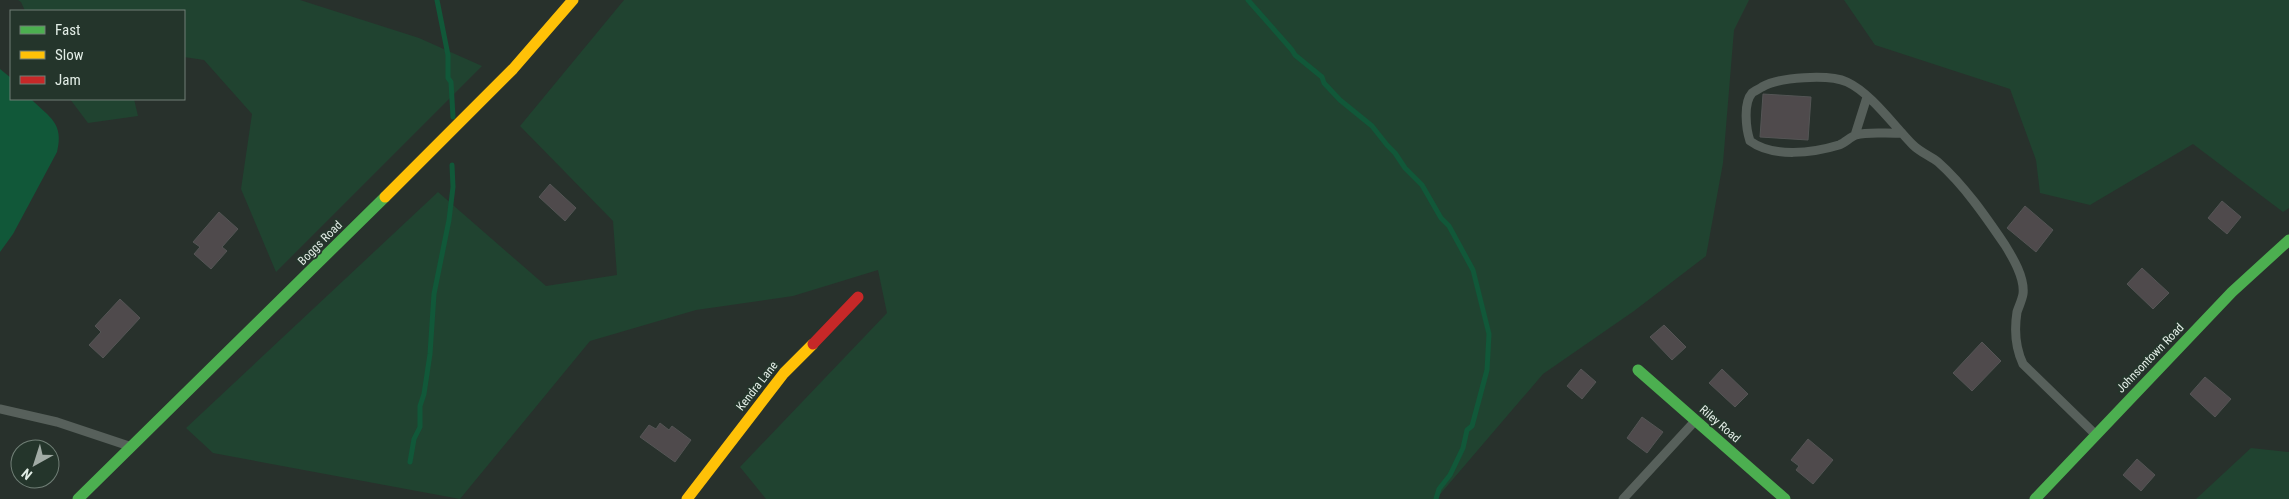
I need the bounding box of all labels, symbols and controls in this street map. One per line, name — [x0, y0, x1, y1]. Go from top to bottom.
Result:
legend — [10, 10, 185, 100]
text: Fast — [55, 21, 80, 39]
text: Slow — [55, 46, 84, 64]
text: Jam — [55, 71, 81, 89]
street label: Boggs Road — [295, 218, 345, 268]
street label: Johnsontown Road — [2113, 320, 2187, 395]
street label: Kendra Lane — [733, 358, 781, 413]
street label: Riley Road — [1697, 403, 1743, 445]
north arrow — [10, 439, 60, 489]
text: N — [18, 465, 35, 483]

